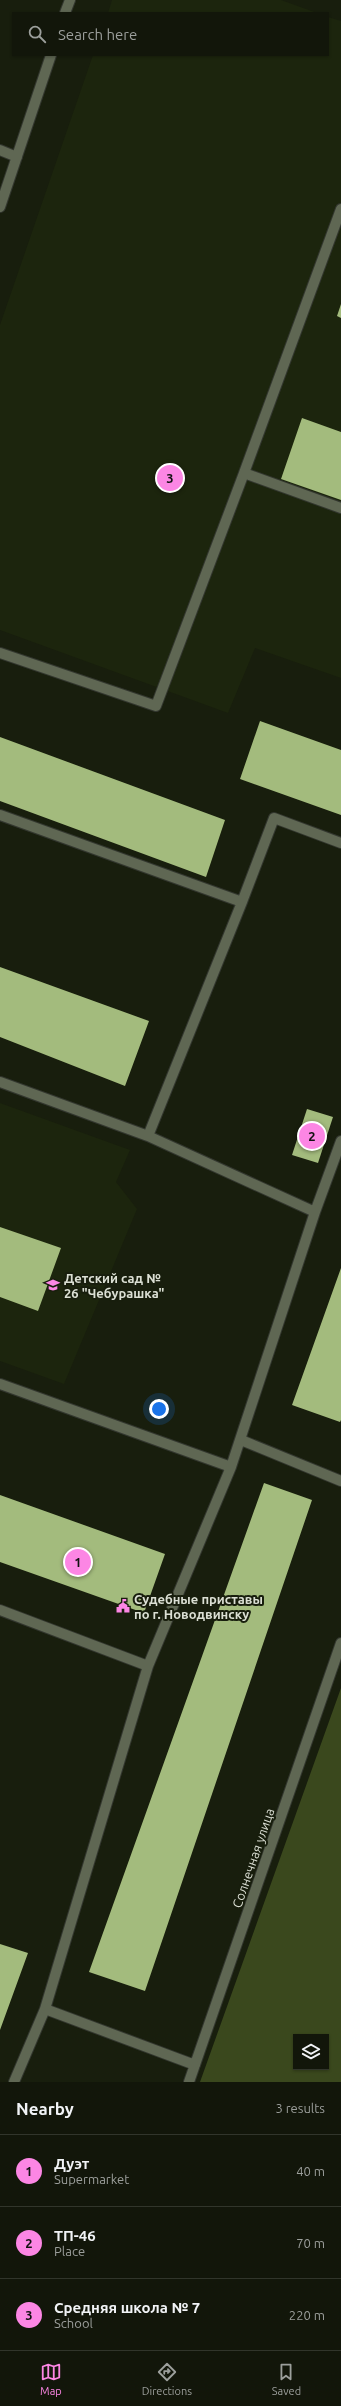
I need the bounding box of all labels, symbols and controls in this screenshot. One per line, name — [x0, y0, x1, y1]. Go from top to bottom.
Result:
search box — [12, 12, 329, 56]
icon: search — [26, 23, 48, 45]
text: Search here — [58, 26, 137, 43]
pin: 3 — [157, 463, 183, 493]
pin: 2 — [299, 1121, 325, 1151]
place label: Детский сад № 26 "Чебурашка" — [64, 1271, 164, 1300]
school or university icon: Детский сад № 26 "Чебурашка" — [45, 1277, 61, 1293]
your location — [149, 1399, 169, 1419]
pin: 1 — [65, 1547, 91, 1577]
place label: Судебные приставы по г. Новодвинску — [134, 1592, 263, 1621]
public building icon: Судебные приставы по г. Новодвинску — [115, 1598, 131, 1614]
street label: Солнечная улица — [229, 1806, 277, 1910]
map controls — [293, 2034, 329, 2070]
button: layers — [293, 2034, 329, 2070]
text: Nearby — [16, 2099, 74, 2118]
text: 3 results — [275, 2101, 325, 2115]
text: Дуэт — [54, 2155, 89, 2172]
text: 1 — [25, 2164, 33, 2178]
text: 40 m — [296, 2164, 325, 2178]
text: Supermarket — [54, 2172, 129, 2186]
text: ТП-46 — [54, 2227, 96, 2244]
text: 2 — [25, 2236, 33, 2250]
text: 70 m — [296, 2236, 325, 2250]
text: Place — [54, 2244, 85, 2258]
text: Средняя школа № 7 — [54, 2299, 200, 2316]
text: 3 — [25, 2308, 33, 2322]
text: 220 m — [289, 2308, 325, 2322]
text: School — [54, 2316, 93, 2330]
tab: Map — [40, 2361, 62, 2397]
tab: Directions — [142, 2361, 192, 2397]
tab: Saved — [272, 2361, 301, 2397]

